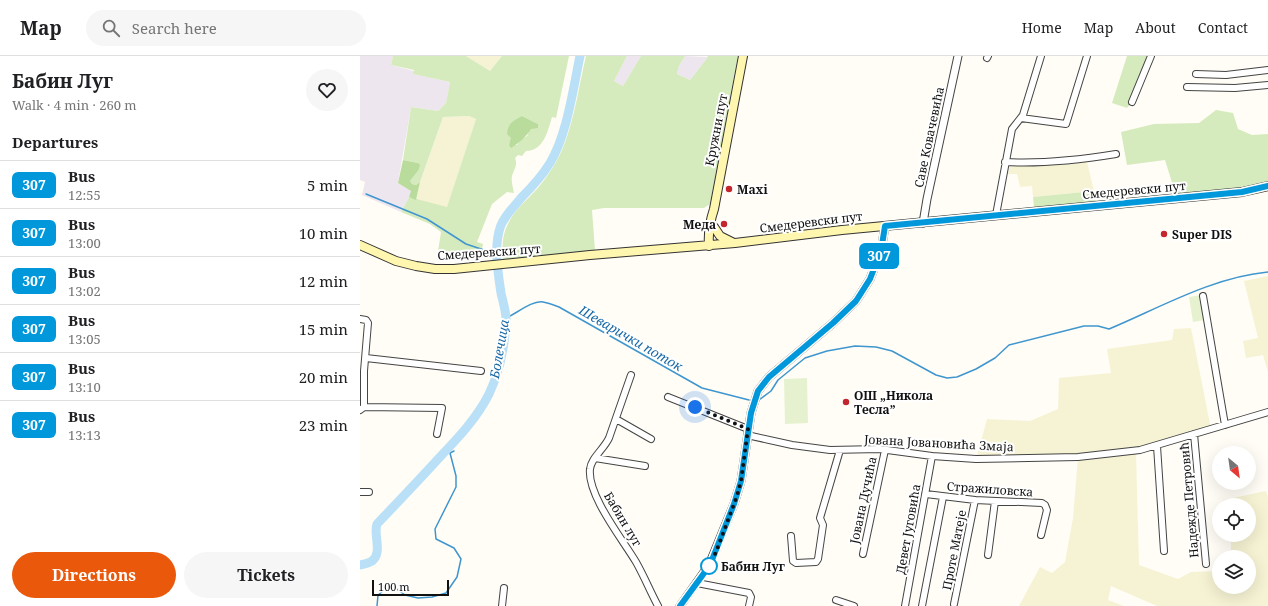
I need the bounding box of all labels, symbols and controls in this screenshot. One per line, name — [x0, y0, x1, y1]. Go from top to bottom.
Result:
search box — [86, 10, 366, 46]
text: Map — [20, 15, 62, 41]
icon: search — [100, 17, 122, 39]
text: Search here — [132, 18, 217, 38]
text: Home — [1022, 18, 1062, 37]
text: Map — [1084, 18, 1113, 37]
text: About — [1135, 18, 1176, 37]
text: Contact — [1198, 18, 1248, 37]
text: Бабин Луг — [12, 68, 113, 94]
button: heart — [306, 69, 348, 111]
street label: Саве Ковачевића — [910, 85, 948, 189]
street label: Кружни пут — [701, 92, 731, 167]
text: Walk · 4 min · 260 m — [12, 96, 137, 114]
text: Departures — [12, 132, 98, 152]
text: Bus — [68, 166, 95, 186]
text: 307 — [22, 175, 46, 194]
text: 5 min — [307, 175, 348, 195]
street label: Смедеревски пут — [1082, 177, 1187, 203]
place label: Maxi — [737, 181, 768, 198]
marker: Maxi — [724, 184, 734, 194]
text: 12:55 — [68, 186, 101, 204]
street label: Смедеревски пут — [759, 207, 864, 237]
text: Bus — [68, 214, 95, 234]
place label: Меда — [683, 216, 716, 233]
marker: Меда — [719, 219, 729, 229]
text: 307 — [22, 223, 46, 242]
text: 10 min — [299, 223, 348, 243]
place label: Super DIS — [1172, 226, 1232, 243]
marker: Super DIS — [1159, 229, 1169, 239]
text: 13:00 — [68, 234, 101, 252]
street label: Смедеревски пут — [437, 240, 542, 264]
line badge: 307 — [856, 243, 902, 269]
text: 307 — [867, 246, 891, 265]
text: Bus — [68, 262, 95, 282]
text: 307 — [22, 271, 46, 290]
text: 12 min — [299, 271, 348, 291]
text: 13:02 — [68, 282, 101, 300]
water label: Шеварички поток — [575, 300, 687, 375]
text: Bus — [68, 310, 95, 330]
water label: Болечица — [485, 317, 513, 381]
text: 307 — [22, 319, 46, 338]
text: 15 min — [299, 319, 348, 339]
text: 13:05 — [68, 330, 101, 348]
text: Bus — [68, 358, 95, 378]
text: 307 — [22, 367, 46, 386]
text: 20 min — [299, 367, 348, 387]
text: 13:10 — [68, 378, 101, 396]
place label: ОШ „Никола Тесла” — [854, 387, 933, 418]
your location — [685, 397, 705, 417]
marker: ОШ „Никола Тесла” — [841, 397, 851, 407]
text: Bus — [68, 406, 95, 426]
text: 307 — [22, 415, 46, 434]
text: 23 min — [299, 415, 348, 435]
text: 13:13 — [68, 426, 101, 444]
street label: Јована Јовановића Змаја — [863, 431, 1014, 455]
street label: Надежде Петровић — [1175, 441, 1203, 559]
north arrow — [1212, 446, 1256, 490]
map controls — [1212, 446, 1256, 594]
street label: Јована Дучића — [845, 455, 881, 546]
street label: Стражиловска — [946, 477, 1034, 501]
street label: Девет Југовића — [892, 482, 924, 575]
street label: Бабин луг — [600, 489, 646, 550]
button: locate — [1212, 498, 1256, 542]
street label: Проте Матеје — [938, 508, 970, 592]
button: layers — [1212, 550, 1256, 594]
button: Directions — [12, 552, 176, 598]
button: Tickets — [184, 552, 348, 598]
marker: Бабин Луг — [700, 557, 718, 575]
place label: Бабин Луг — [721, 558, 785, 575]
scale bar — [372, 578, 449, 597]
text: 100 m — [378, 579, 410, 594]

